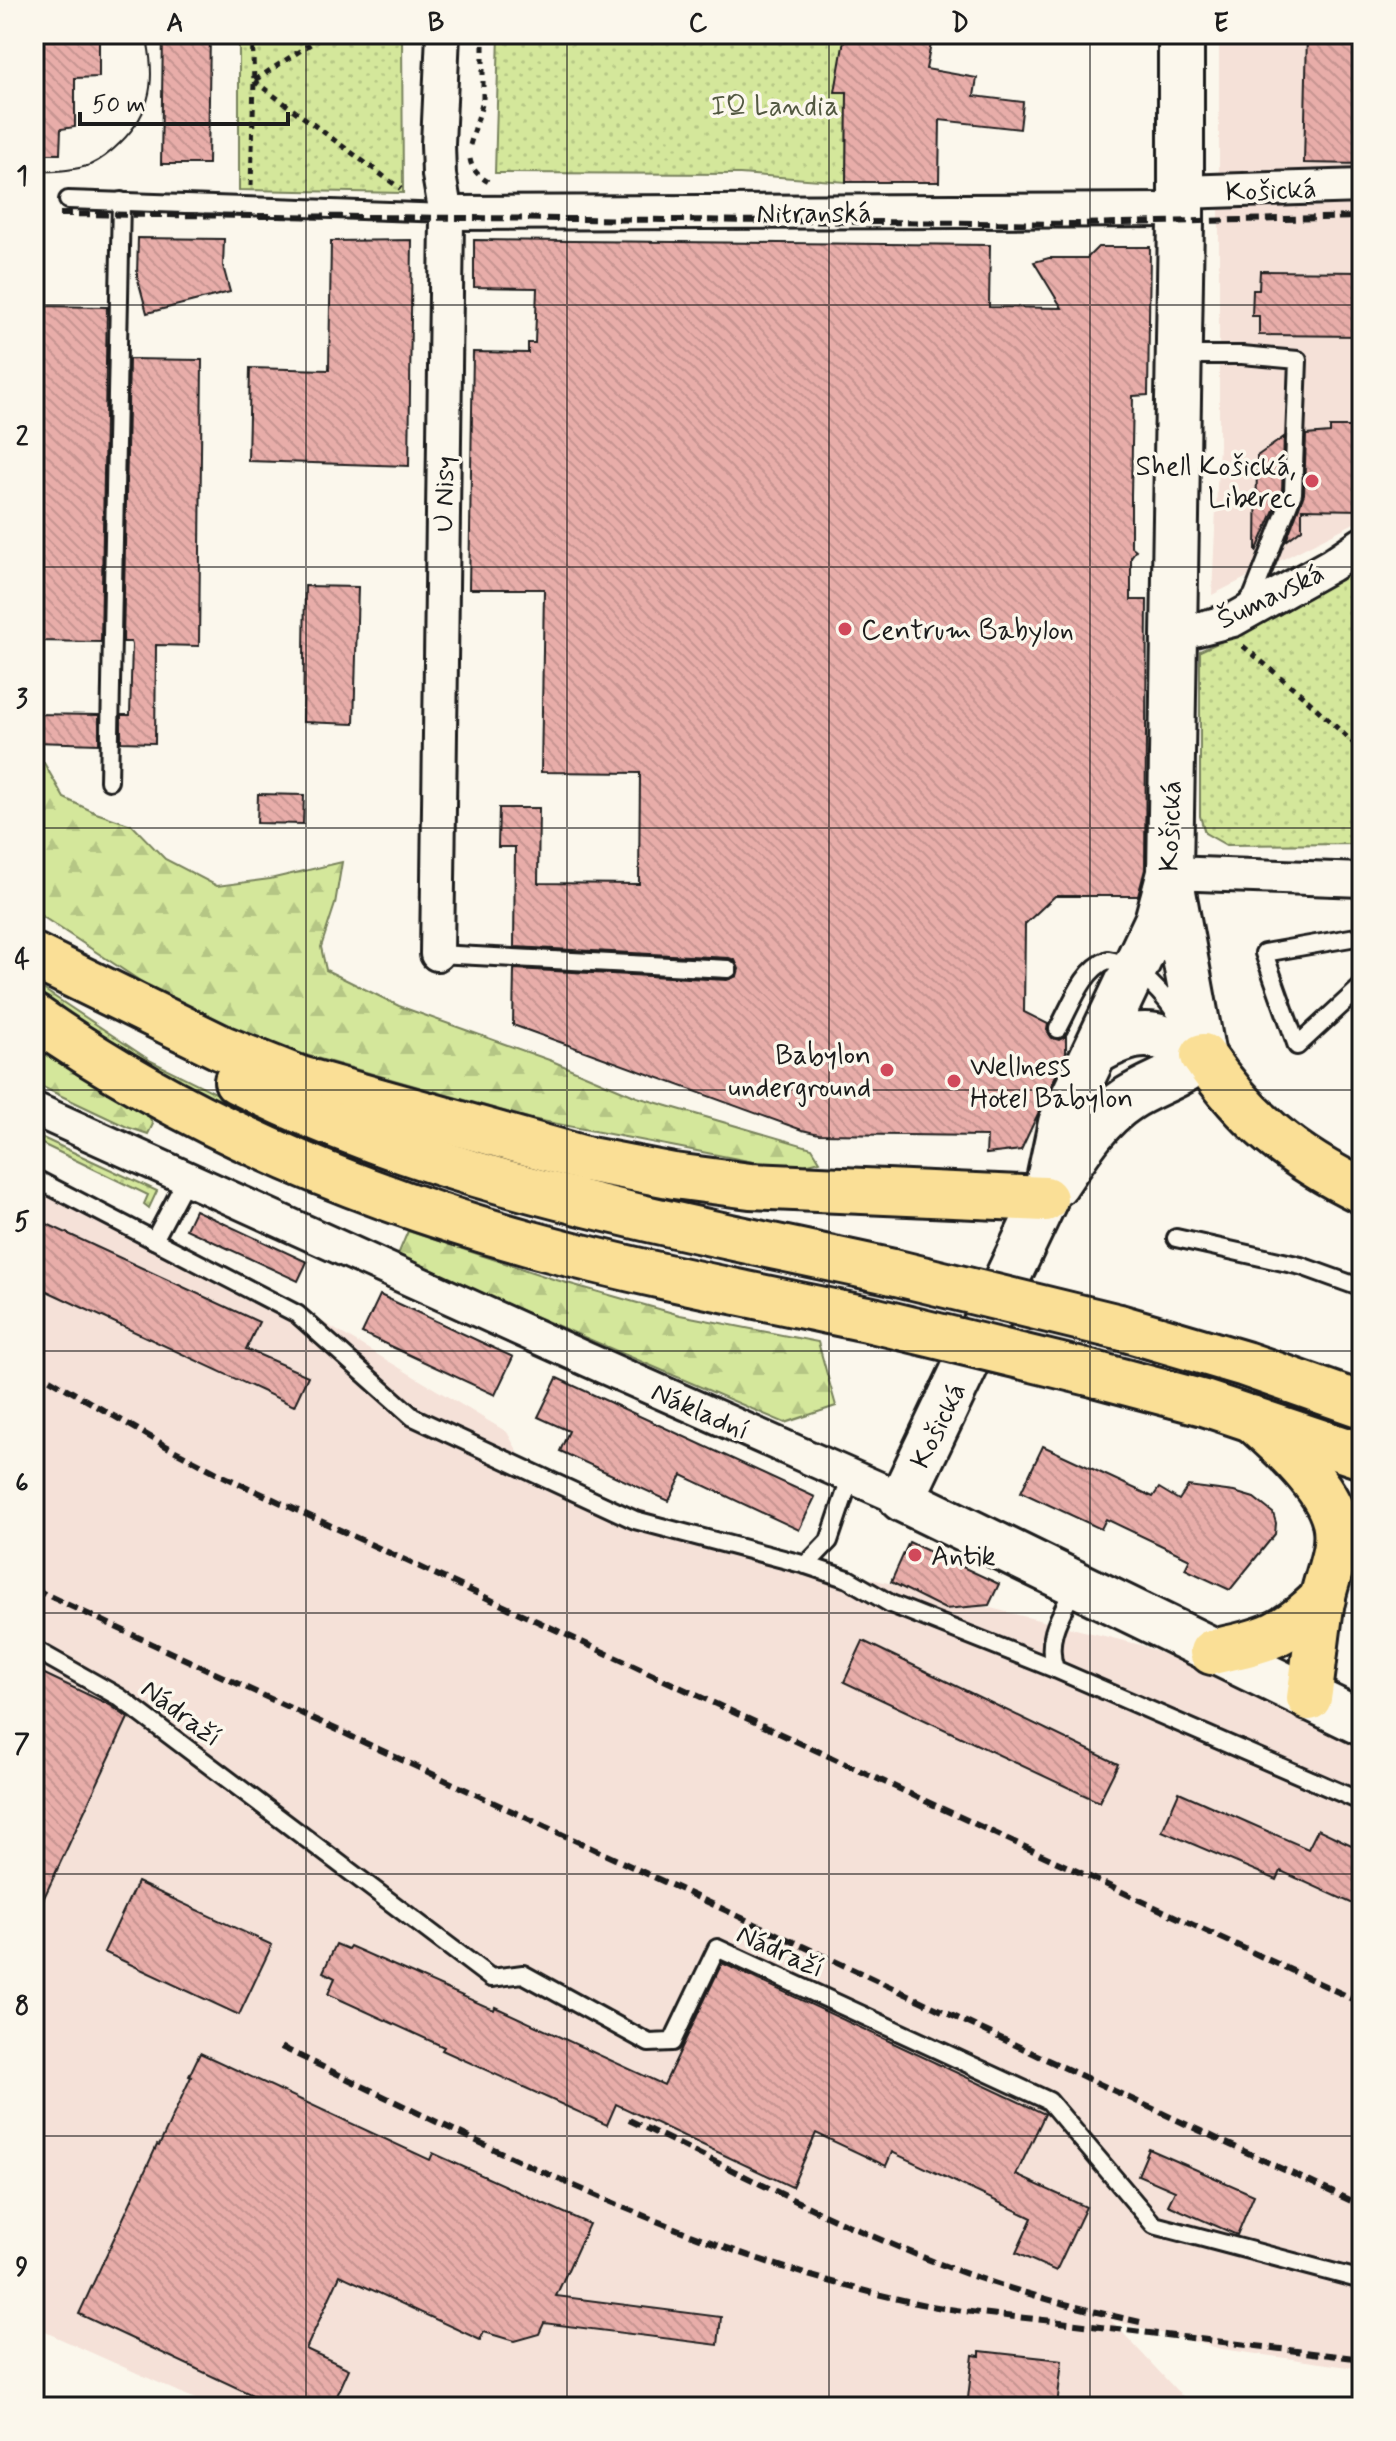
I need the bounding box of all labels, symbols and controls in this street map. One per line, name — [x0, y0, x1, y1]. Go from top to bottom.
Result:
text: A — [166, 7, 184, 41]
text: B — [428, 7, 444, 41]
text: C — [689, 7, 708, 41]
text: D — [951, 7, 969, 41]
text: E — [1213, 7, 1229, 41]
scale bar — [80, 76, 288, 126]
park label: IQ Landia — [711, 89, 839, 126]
text: 50 m — [92, 90, 146, 121]
text: 1 — [16, 160, 28, 194]
street label: Košická — [1225, 171, 1317, 212]
street label: Nitranská — [756, 196, 872, 233]
text: 2 — [16, 421, 29, 455]
place label: Shell Košická, Liberec — [1136, 449, 1296, 518]
street label: U Nisy — [426, 456, 465, 533]
marker: Shell Košická, Liberec — [1303, 472, 1321, 490]
street label: Šumavská — [1211, 555, 1331, 639]
place label: Centrum Babylon — [861, 613, 1074, 650]
marker: Centrum Babylon — [836, 620, 854, 638]
text: 3 — [16, 683, 28, 717]
street label: Košická — [1151, 780, 1192, 872]
text: 4 — [14, 944, 30, 978]
place label: Babylon underground — [728, 1038, 871, 1107]
place label: Wellness Hotel Babylon — [970, 1049, 1133, 1118]
marker: Babylon underground — [878, 1061, 896, 1079]
marker: Wellness Hotel Babylon — [945, 1072, 963, 1090]
text: 5 — [14, 1206, 30, 1240]
street label: Nákladní — [645, 1374, 755, 1450]
street label: Košická — [903, 1377, 976, 1475]
text: 6 — [15, 1467, 29, 1501]
place label: Antik — [931, 1539, 996, 1576]
marker: Antik — [906, 1546, 924, 1564]
street label: Nádraží — [133, 1671, 228, 1757]
text: 7 — [14, 1728, 30, 1762]
street label: Nádraží — [730, 1917, 830, 1988]
text: 8 — [15, 1990, 29, 2024]
text: 9 — [16, 2251, 29, 2285]

